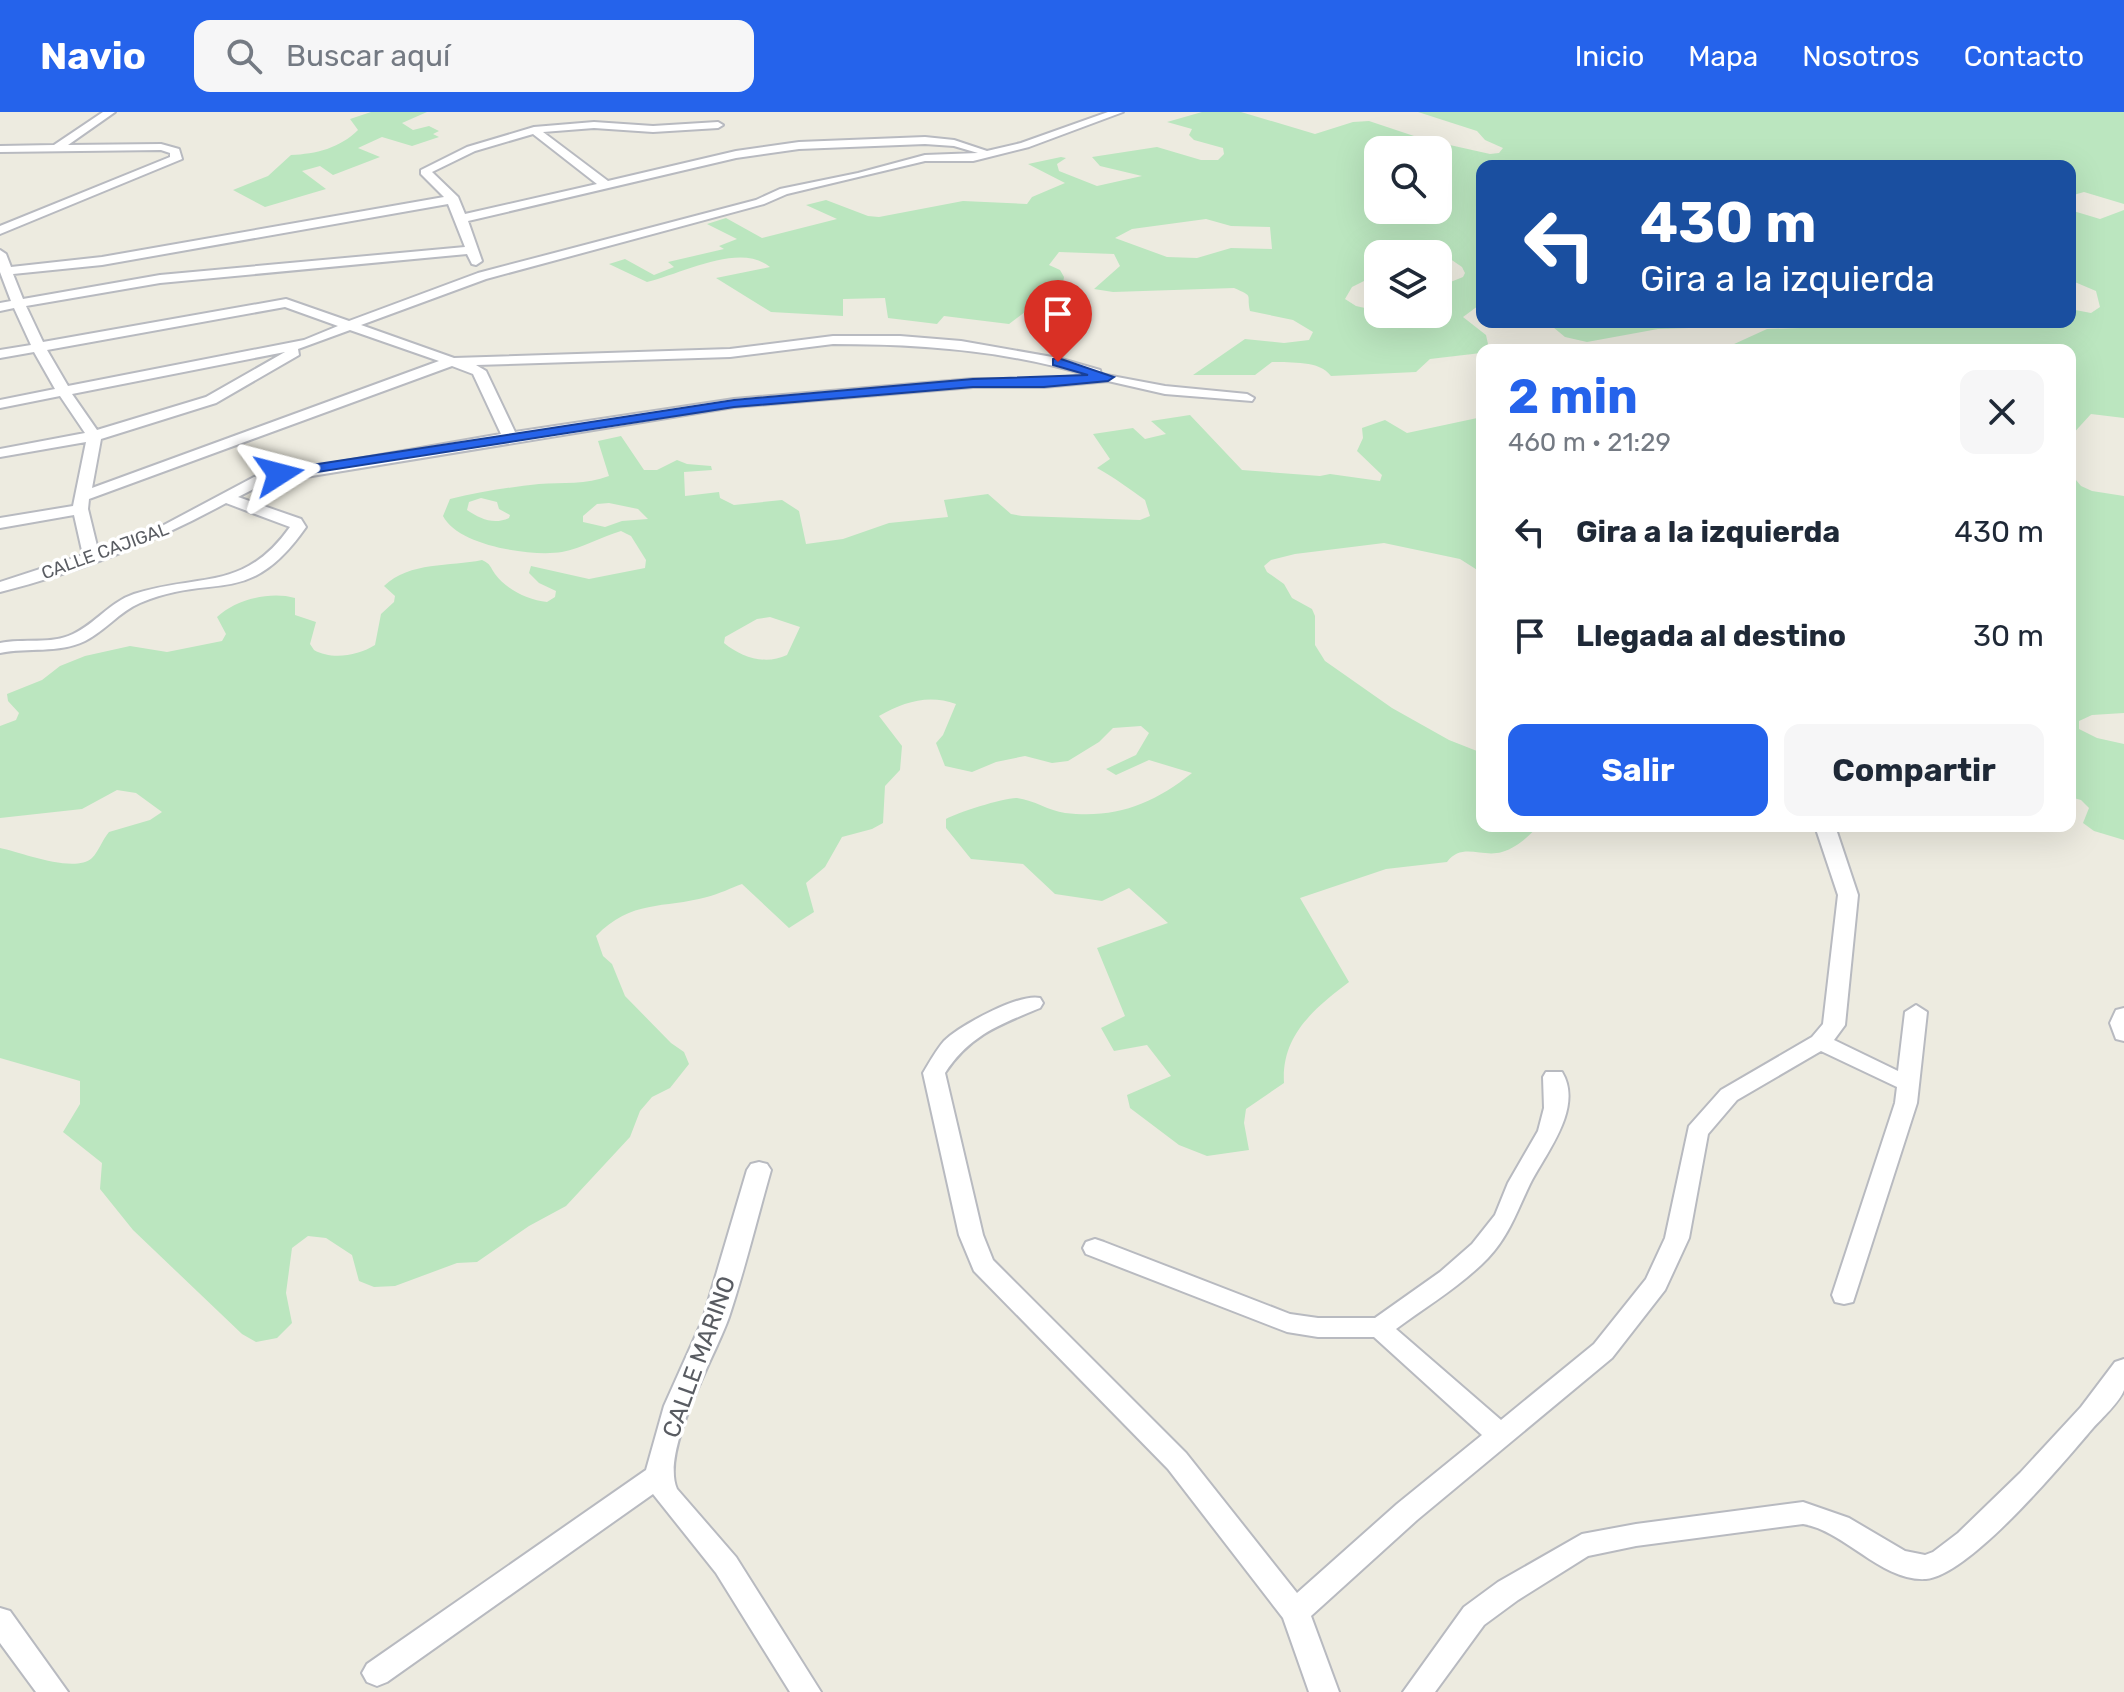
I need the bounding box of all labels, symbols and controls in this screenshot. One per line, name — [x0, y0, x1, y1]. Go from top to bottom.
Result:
search box — [194, 20, 754, 92]
text: Navio — [40, 33, 146, 79]
icon: search — [222, 34, 266, 78]
text: Buscar aquí — [286, 38, 450, 74]
text: Inicio — [1575, 40, 1644, 73]
text: Mapa — [1688, 40, 1758, 73]
text: Nosotros — [1802, 40, 1920, 73]
text: Contacto — [1964, 40, 2084, 73]
map controls — [1364, 136, 1452, 328]
button: search — [1364, 136, 1452, 224]
text: 430 m — [1640, 190, 1816, 256]
icon: left — [1508, 192, 1612, 296]
button: layers — [1364, 240, 1452, 328]
text: Gira a la izquierda — [1640, 257, 1935, 300]
pin — [1024, 280, 1092, 362]
icon: arrive — [1036, 292, 1080, 336]
text: 2 min — [1508, 368, 1638, 425]
button: close — [1960, 370, 2044, 454]
text: 460 m · 21:29 — [1508, 427, 1671, 458]
position arrow — [237, 432, 321, 516]
icon: left — [1508, 510, 1552, 554]
text: Gira a la izquierda — [1576, 514, 1840, 550]
text: 430 m — [1954, 514, 2044, 550]
street label: CALLE CAJIGAL — [38, 518, 172, 584]
icon: arrive — [1508, 614, 1552, 658]
text: Llegada al destino — [1576, 618, 1846, 654]
text: 30 m — [1973, 618, 2044, 654]
button: Salir — [1508, 724, 1768, 816]
button: Compartir — [1784, 724, 2044, 816]
street label: CALLE MARINO — [657, 1272, 741, 1442]

